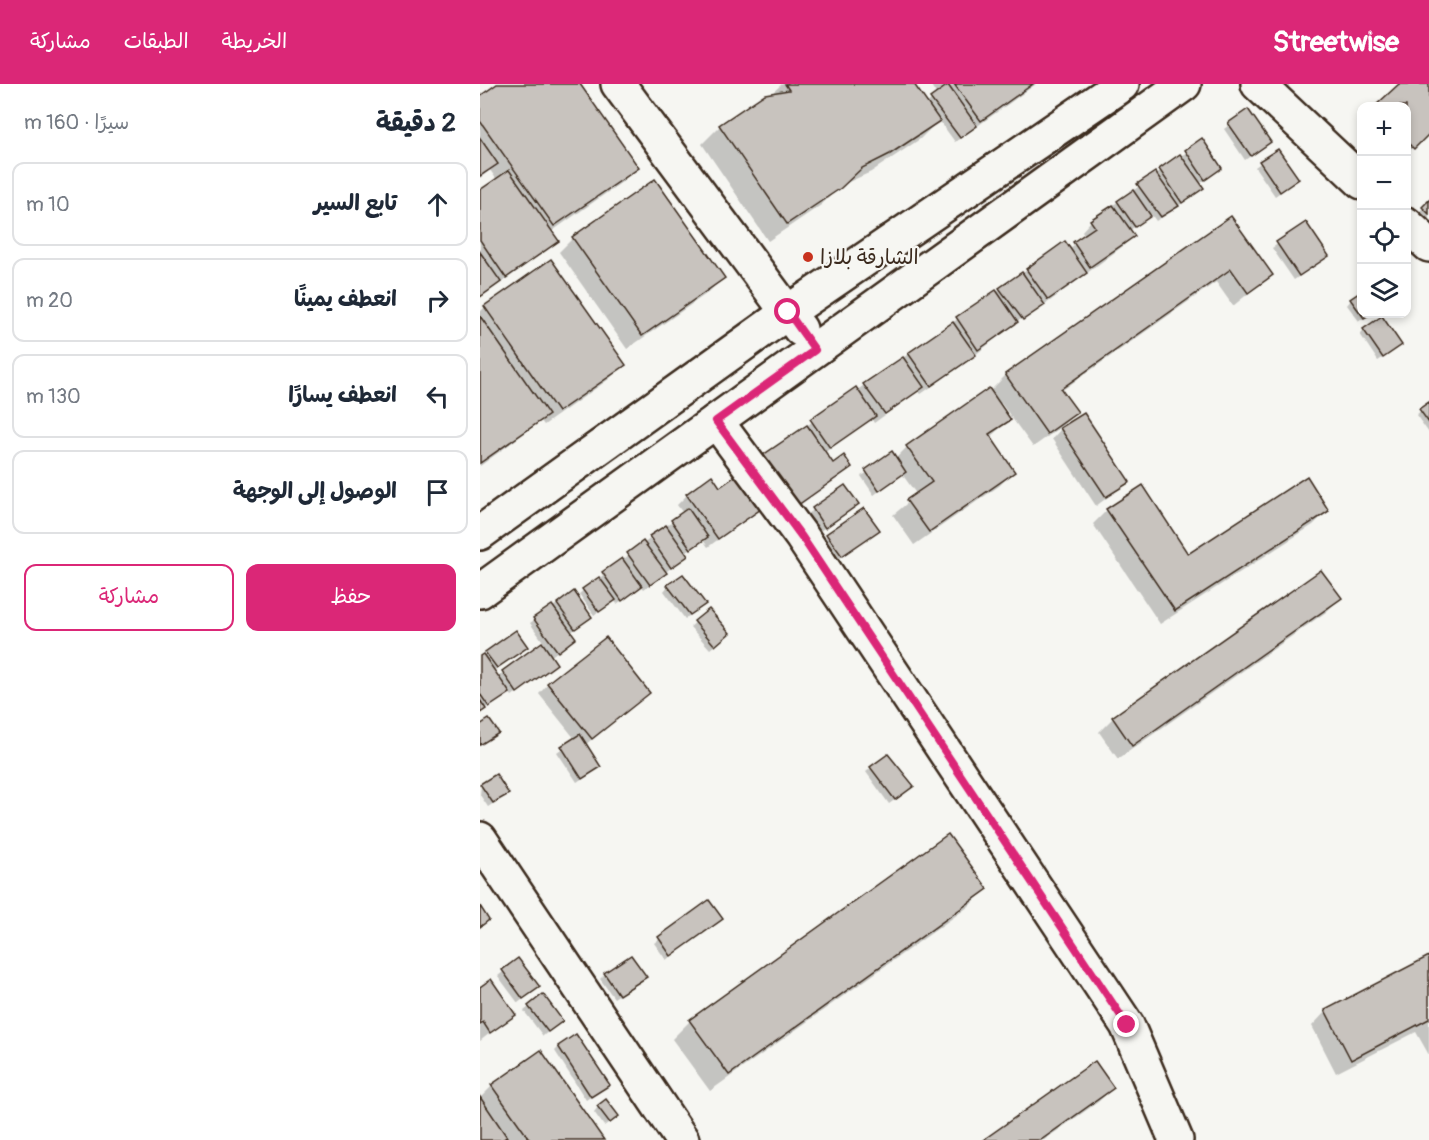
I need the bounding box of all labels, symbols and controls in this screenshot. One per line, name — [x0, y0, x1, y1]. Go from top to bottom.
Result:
text: Streetwise — [1273, 25, 1399, 60]
text: مشاركة — [30, 28, 91, 55]
text: الطبقات — [124, 28, 189, 55]
text: الخريطة — [222, 28, 287, 55]
map controls — [1357, 102, 1411, 318]
button: + — [1357, 102, 1411, 156]
text: 2 دقيقة — [376, 107, 456, 139]
text: سيرًا · 160 m — [24, 110, 129, 135]
button: − — [1357, 156, 1411, 210]
icon: ahead — [421, 188, 454, 221]
text: تابع السير — [314, 189, 397, 217]
text: 10 m — [26, 192, 70, 217]
button: locate — [1357, 210, 1411, 264]
place label: الشارقة بلازا — [820, 244, 919, 271]
marker: الشارقة بلازا — [801, 250, 815, 264]
button: layers — [1357, 264, 1411, 318]
icon: right — [421, 284, 454, 317]
text: انعطف يمينًا — [294, 285, 397, 313]
text: 20 m — [26, 288, 73, 313]
route start — [774, 298, 800, 324]
icon: left — [421, 380, 454, 413]
text: انعطف يسارًا — [288, 381, 397, 409]
text: 130 m — [26, 384, 81, 409]
icon: arrive — [421, 476, 454, 509]
text: الوصول إلى الوجهة — [233, 477, 397, 505]
button: مشاركة — [24, 564, 234, 631]
button: حفظ — [246, 564, 456, 631]
route end — [1113, 1011, 1139, 1037]

